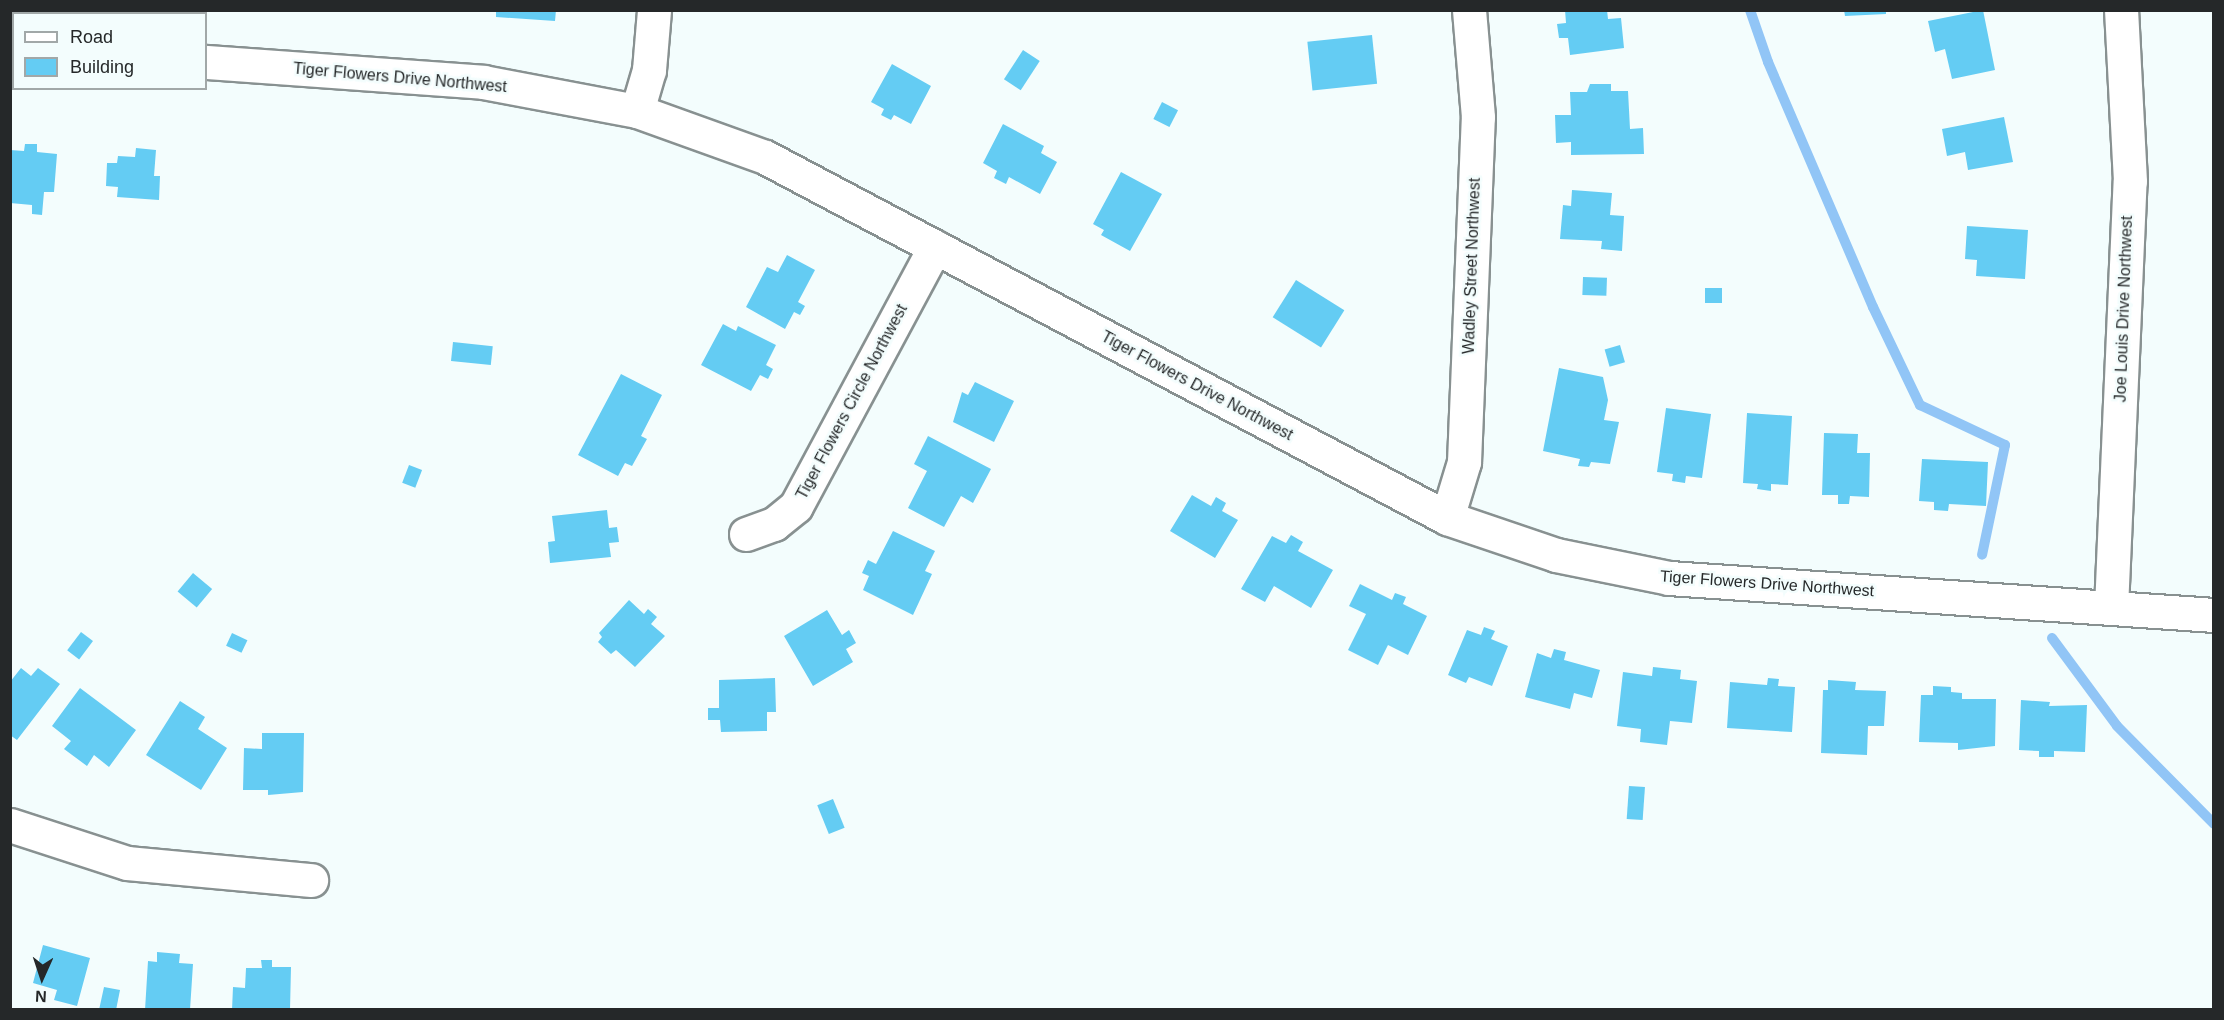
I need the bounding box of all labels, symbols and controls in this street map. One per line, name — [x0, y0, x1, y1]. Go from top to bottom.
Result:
legend — [12, 12, 207, 90]
text: Road — [70, 27, 113, 47]
text: Building — [70, 57, 134, 77]
street label: Tiger Flowers Drive Northwest — [292, 59, 508, 97]
street label: Wadley Street Northwest — [1459, 178, 1485, 354]
street label: Joe Louis Drive Northwest — [2111, 215, 2137, 403]
street label: Tiger Flowers Circle Northwest — [792, 301, 912, 503]
street label: Tiger Flowers Drive Northwest — [1098, 327, 1296, 445]
street label: Tiger Flowers Drive Northwest — [1659, 567, 1875, 601]
north arrow — [12, 948, 72, 1008]
text: N — [35, 988, 47, 1005]

